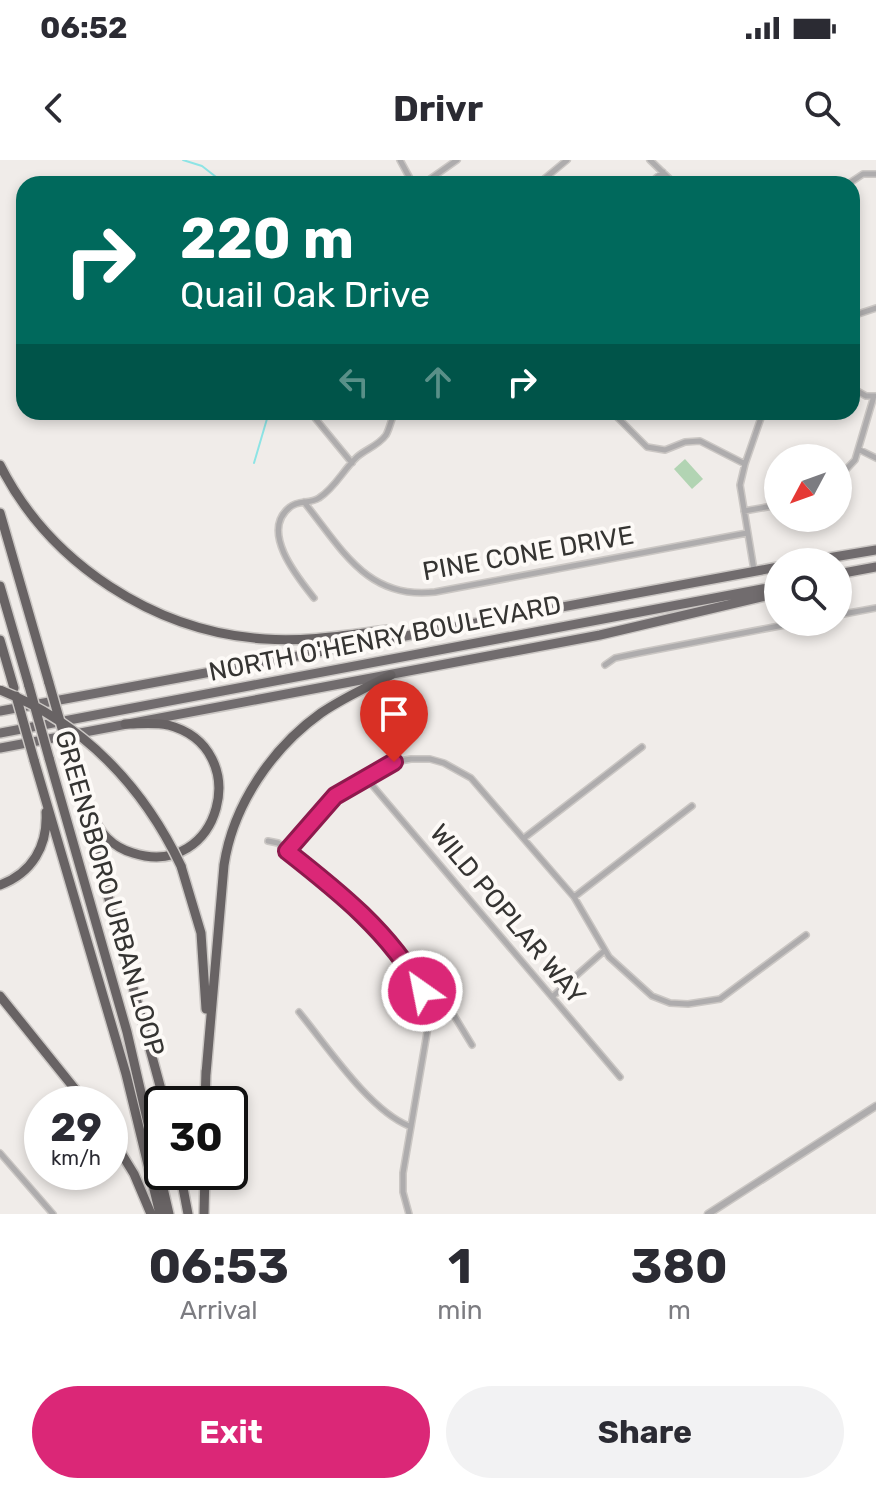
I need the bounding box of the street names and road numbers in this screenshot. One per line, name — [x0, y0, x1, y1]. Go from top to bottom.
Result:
street label: PINE CONE DRIVE — [420, 520, 636, 587]
street label: NORTH O'HENRY BOULEVARD — [206, 589, 564, 688]
street label: GREENSBORO URBAN LOOP — [48, 727, 171, 1059]
street label: WILD POPLAR WAY — [423, 818, 592, 1011]

